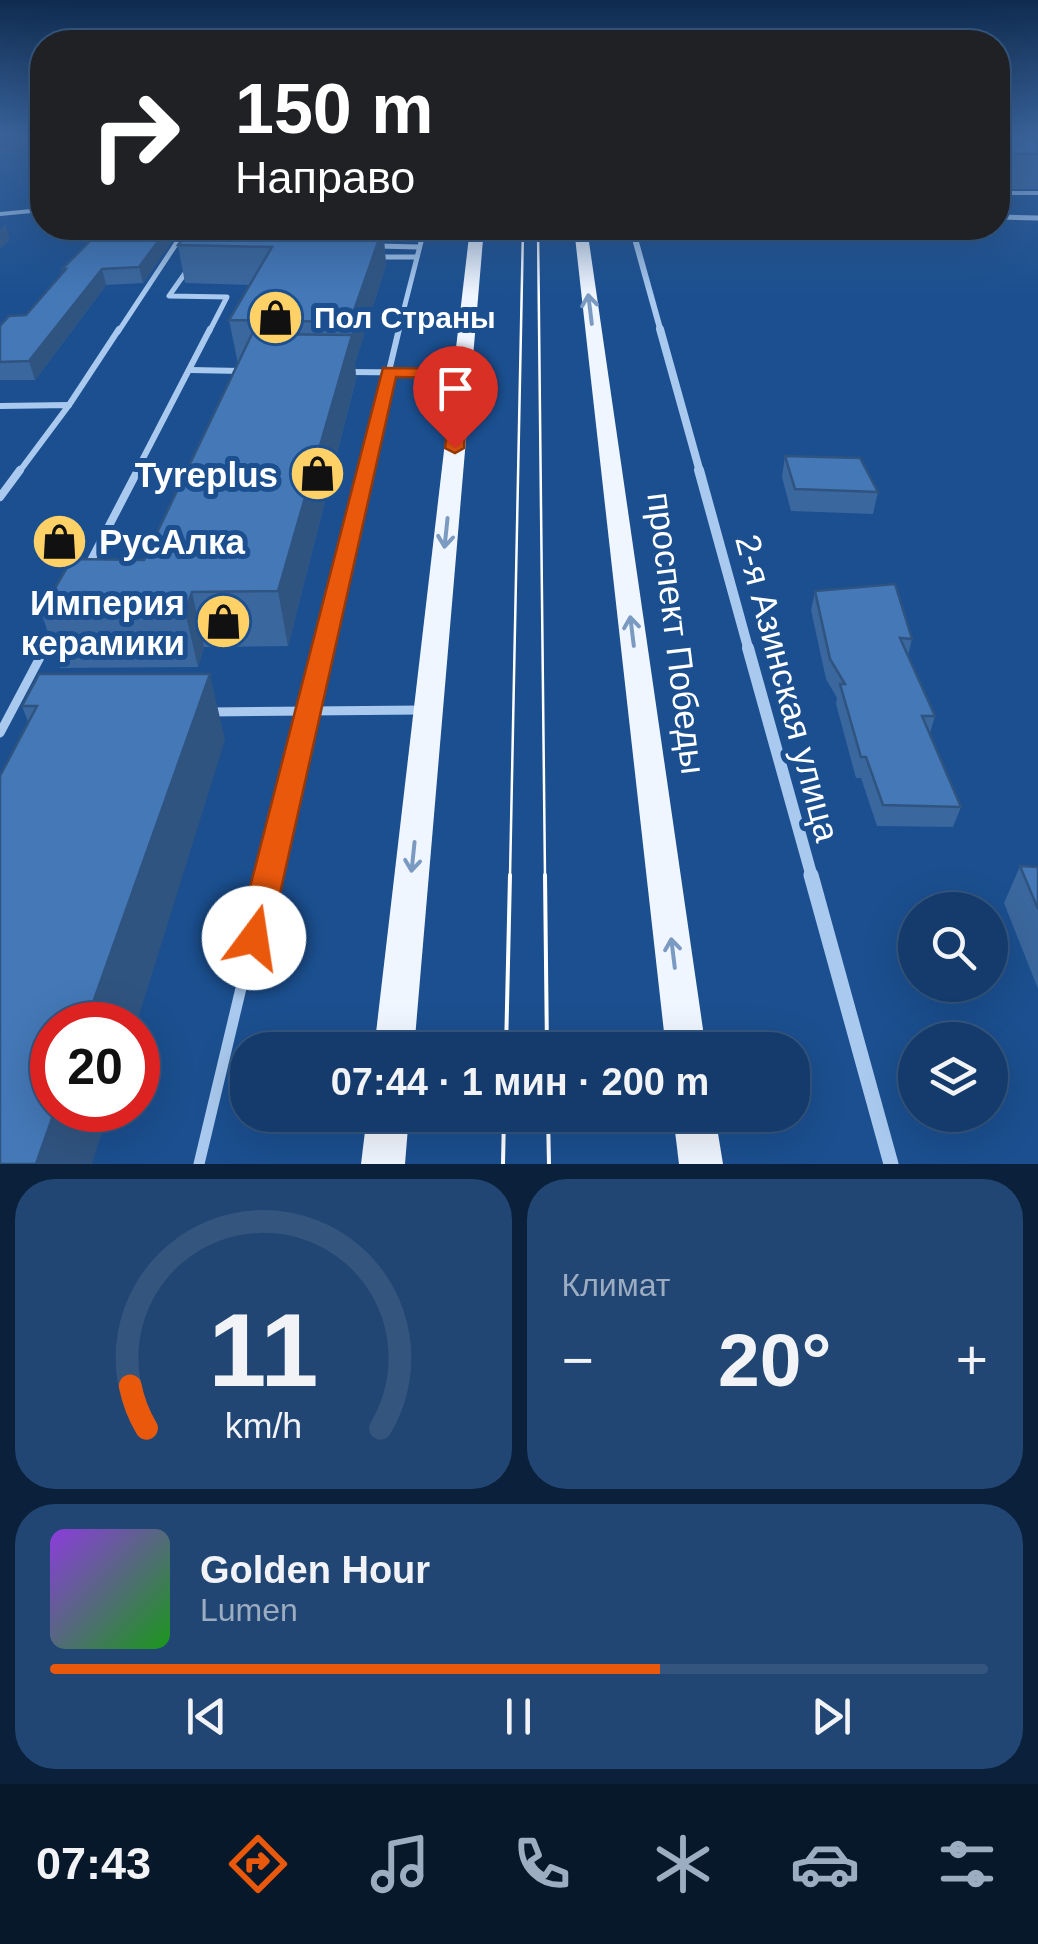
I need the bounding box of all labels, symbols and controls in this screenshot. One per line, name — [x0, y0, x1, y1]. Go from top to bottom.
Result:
icon: right — [70, 70, 200, 200]
text: 150 m — [235, 70, 433, 148]
text: Направо — [235, 152, 415, 203]
shop icon: Пол Страны — [245, 287, 305, 347]
one-way arrow — [580, 293, 599, 325]
place label: Пол Страны — [314, 301, 496, 334]
pin — [413, 346, 498, 449]
icon: arrive — [428, 361, 483, 416]
shop icon: Tyreplus — [287, 444, 347, 504]
place label: Tyreplus — [135, 455, 278, 494]
street label: проспект Победы — [640, 490, 714, 776]
shop icon: РусАлка — [30, 511, 90, 571]
one-way arrow — [436, 517, 455, 549]
place label: РусАлка — [99, 522, 245, 561]
street label: 2-я Азинская улица — [728, 530, 848, 846]
place label: Империя керамики — [21, 583, 185, 662]
shop icon: Империя керамики — [194, 592, 254, 652]
one-way arrow — [622, 615, 640, 648]
one-way arrow — [403, 840, 422, 872]
position arrow — [202, 886, 306, 990]
map controls — [898, 892, 1008, 1132]
button: search — [898, 892, 1008, 1002]
one-way arrow — [664, 938, 682, 970]
speed limit sign: 20 — [30, 1002, 160, 1132]
button: layers — [898, 1022, 1008, 1132]
text: 07:44 · 1 мин · 200 m — [331, 1061, 709, 1103]
text: Климат — [562, 1267, 670, 1303]
text: 11 — [208, 1292, 318, 1408]
text: 20° — [718, 1318, 831, 1402]
text: − — [562, 1329, 594, 1391]
text: + — [956, 1329, 988, 1391]
text: km/h — [225, 1406, 302, 1446]
text: Golden Hour — [200, 1549, 430, 1591]
text: Lumen — [200, 1592, 298, 1628]
icon: previous — [179, 1689, 234, 1744]
icon: pause — [491, 1689, 546, 1744]
icon: next — [804, 1689, 859, 1744]
icon: directions — [223, 1829, 293, 1899]
icon: music — [365, 1829, 435, 1899]
icon: phone — [507, 1829, 577, 1899]
icon: climate — [648, 1829, 718, 1899]
icon: car — [790, 1829, 860, 1899]
icon: filters — [932, 1829, 1002, 1899]
text: 07:43 — [36, 1838, 151, 1889]

